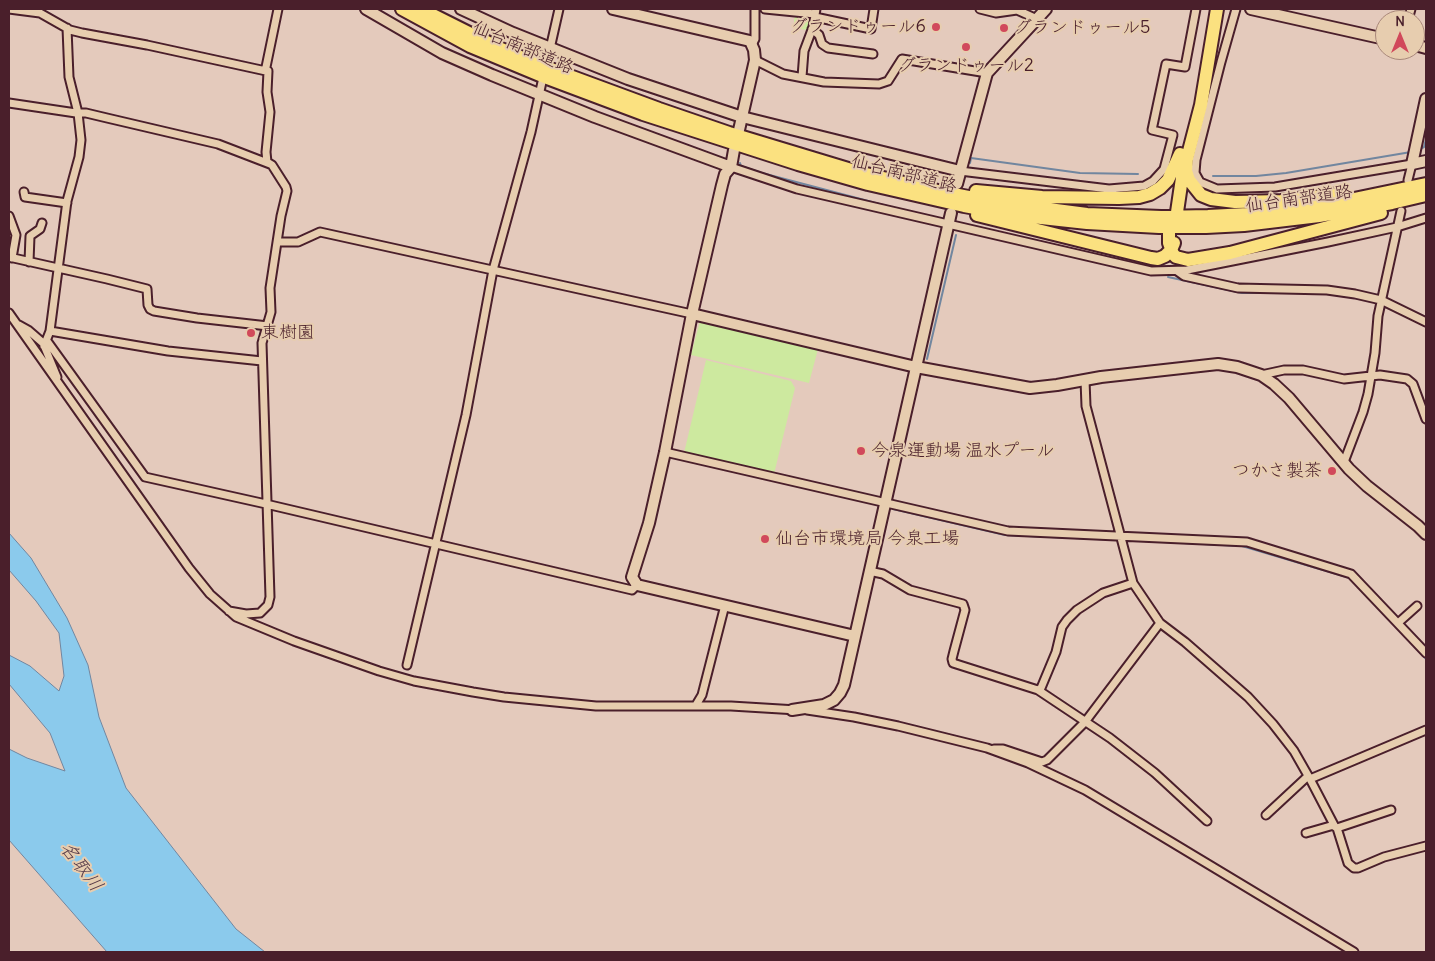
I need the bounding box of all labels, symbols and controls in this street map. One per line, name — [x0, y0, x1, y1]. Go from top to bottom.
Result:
north arrow — [1375, 10, 1425, 60]
text: N — [1395, 12, 1405, 30]
place label: グランドゥール6 — [790, 16, 926, 38]
street label: 仙台南部道路 — [469, 17, 577, 79]
place label: グランドゥール5 — [1014, 17, 1150, 39]
marker: グランドゥール6 — [930, 21, 942, 33]
marker: グランドゥール5 — [998, 22, 1010, 34]
marker: グランドゥール2 — [960, 41, 972, 53]
place label: グランドゥール2 — [898, 55, 1034, 77]
street label: 仙台南部道路 — [849, 150, 959, 198]
street label: 仙台南部道路 — [1244, 181, 1354, 217]
place label: 東樹園 — [261, 322, 315, 344]
marker: 東樹園 — [245, 327, 257, 339]
place label: 今泉運動場 温水プール — [871, 440, 1054, 462]
marker: 今泉運動場 温水プール — [855, 445, 867, 457]
place label: つかさ製茶 — [1232, 460, 1322, 482]
marker: つかさ製茶 — [1326, 465, 1338, 477]
place label: 仙台市環境局 今泉工場 — [775, 528, 959, 550]
marker: 仙台市環境局 今泉工場 — [759, 533, 771, 545]
water label: 名取川 — [55, 837, 107, 897]

